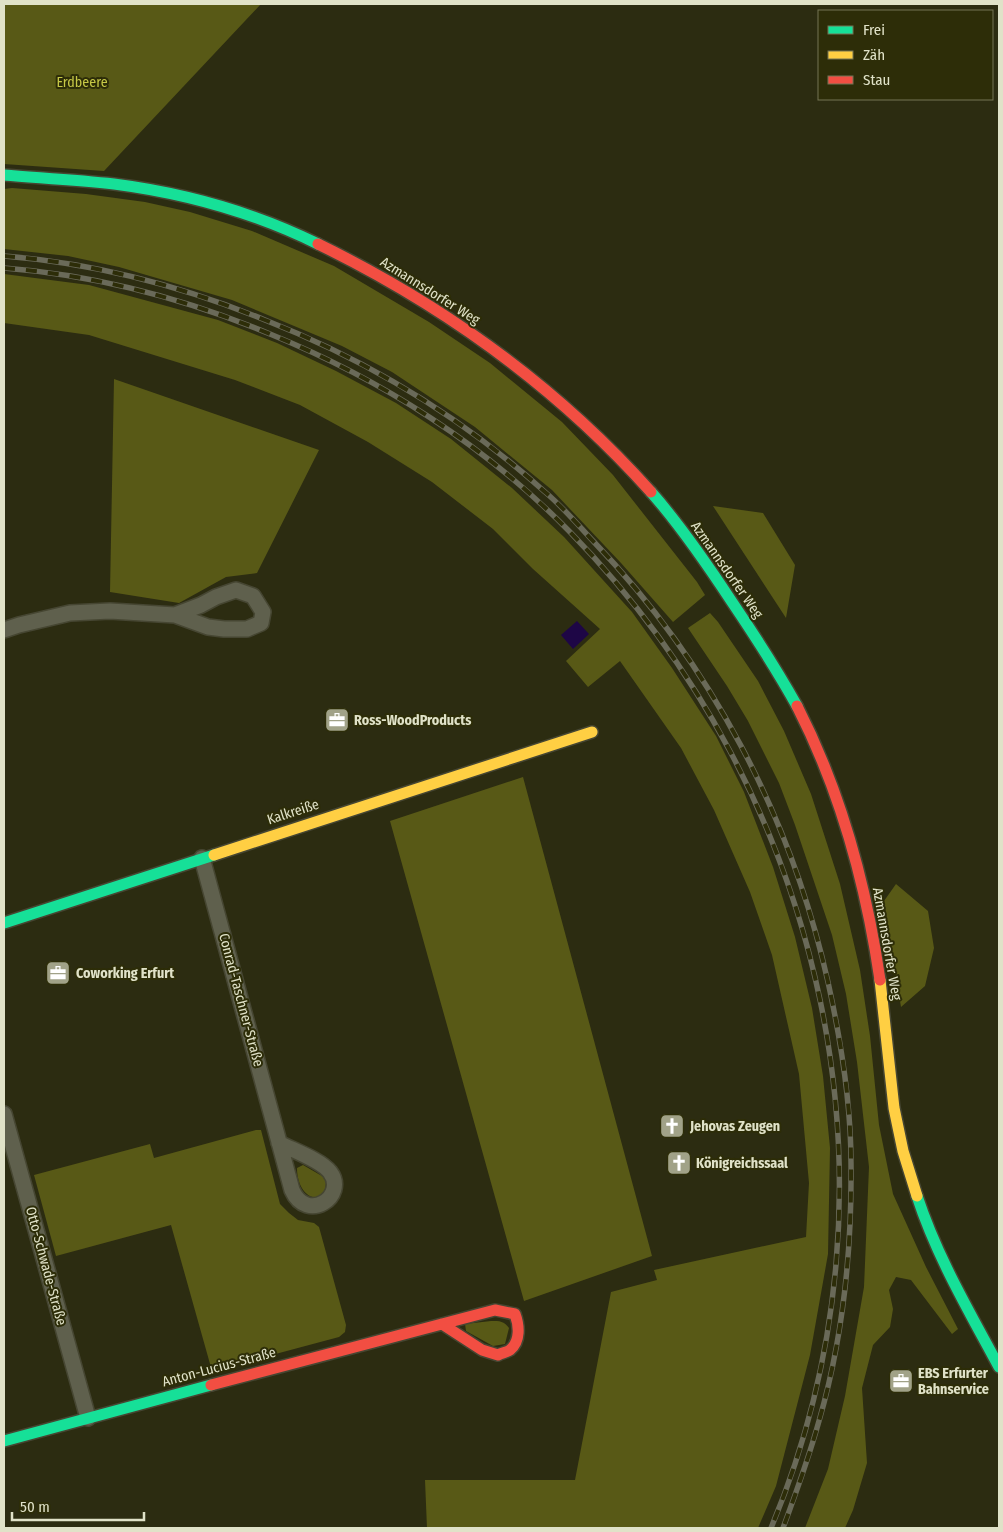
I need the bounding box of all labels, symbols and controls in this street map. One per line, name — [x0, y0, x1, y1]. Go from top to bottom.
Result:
legend — [818, 10, 993, 100]
text: Frei — [863, 21, 885, 39]
text: Zäh — [863, 46, 885, 64]
text: Stau — [863, 71, 890, 89]
park label: Erdbeere — [56, 74, 108, 91]
street label: Azmannsdorfer Weg — [377, 254, 483, 329]
street label: Azmannsdorfer Weg — [687, 518, 767, 622]
office icon: Ross-WoodProducts — [324, 707, 350, 733]
place label: Ross-WoodProducts — [354, 712, 471, 729]
street label: Kalkreiße — [265, 796, 321, 828]
street label: Azmannsdorfer Weg — [869, 886, 905, 1002]
street label: Conrad-Taschner-Straße — [215, 931, 267, 1069]
office icon: Coworking Erfurt — [45, 960, 71, 986]
place label: Coworking Erfurt — [76, 965, 175, 982]
church icon: Jehovas Zeugen — [659, 1113, 685, 1139]
place label: Jehovas Zeugen — [689, 1118, 780, 1135]
church icon: Königreichssaal — [666, 1150, 692, 1176]
place label: Königreichssaal — [696, 1155, 788, 1172]
street label: Otto-Schwade-Straße — [22, 1205, 70, 1327]
street label: Anton-Lucius-Straße — [160, 1344, 278, 1390]
place label: EBS Erfurter Bahnservice — [918, 1365, 989, 1398]
office icon: EBS Erfurter Bahnservice — [888, 1368, 914, 1394]
scale bar — [12, 1490, 145, 1522]
text: 50 m — [20, 1498, 50, 1516]

